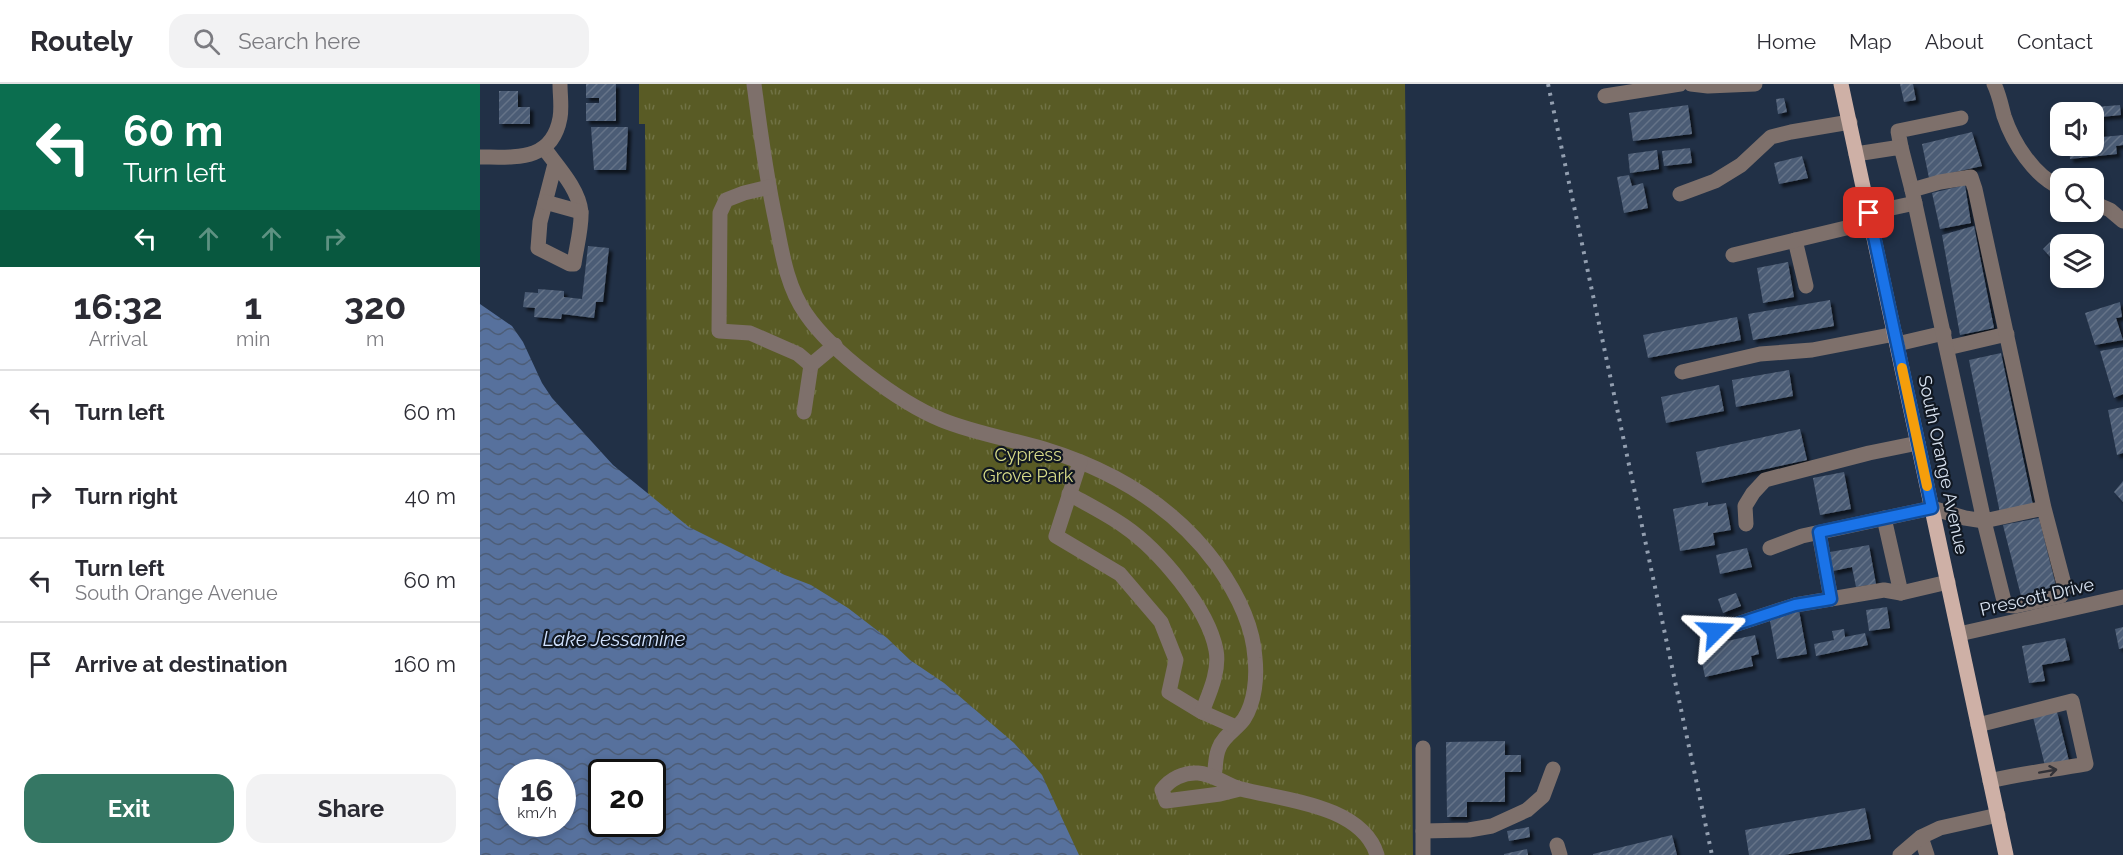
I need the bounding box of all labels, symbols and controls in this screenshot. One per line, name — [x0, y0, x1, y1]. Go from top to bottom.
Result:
search box — [169, 14, 589, 68]
text: Routely — [30, 25, 133, 58]
icon: search — [190, 25, 223, 58]
text: Search here — [238, 28, 360, 54]
text: Home — [1757, 29, 1816, 54]
text: Map — [1849, 29, 1892, 54]
text: About — [1925, 29, 1984, 54]
text: Contact — [2017, 29, 2093, 54]
map controls — [2050, 102, 2104, 288]
button: sound — [2050, 102, 2104, 156]
text: 60 m — [123, 107, 223, 156]
icon: left — [24, 108, 102, 186]
text: Turn left — [123, 157, 226, 188]
button: search — [2050, 168, 2104, 222]
pin — [1843, 187, 1894, 238]
icon: arrive — [1852, 196, 1885, 229]
icon: left — [129, 222, 162, 255]
icon: ahead — [192, 222, 225, 255]
icon: ahead — [255, 222, 288, 255]
icon: right — [318, 222, 351, 255]
button: layers — [2050, 234, 2104, 288]
text: 16:32 — [74, 285, 162, 327]
text: 1 — [244, 285, 262, 327]
text: 320 — [344, 285, 406, 327]
text: Arrival — [89, 327, 147, 351]
text: min — [236, 327, 270, 351]
text: m — [366, 327, 384, 351]
street label: South Orange Avenue — [1914, 374, 1973, 557]
icon: left — [24, 396, 57, 429]
text: Turn left — [75, 399, 165, 425]
text: 60 m — [403, 399, 456, 425]
park label: Cypress Grove Park — [983, 444, 1074, 486]
icon: right — [24, 480, 57, 513]
text: Turn right — [75, 483, 178, 509]
text: 40 m — [405, 483, 456, 509]
text: Turn left — [75, 555, 165, 581]
icon: left — [24, 564, 57, 597]
text: 60 m — [403, 567, 456, 593]
street label: Prescott Drive — [1978, 573, 2096, 620]
text: South Orange Avenue — [75, 581, 278, 605]
position arrow — [1684, 599, 1748, 663]
water label: Lake Jessamine — [543, 627, 686, 651]
icon: arrive — [24, 648, 57, 681]
text: Arrive at destination — [75, 651, 288, 677]
text: 160 m — [394, 651, 456, 677]
speed limit sign: 20 — [588, 759, 666, 837]
one-way arrow — [2037, 766, 2057, 777]
text: 16 — [520, 773, 554, 808]
button: Exit — [24, 774, 234, 843]
button: Share — [246, 774, 456, 843]
text: km/h — [517, 804, 557, 822]

